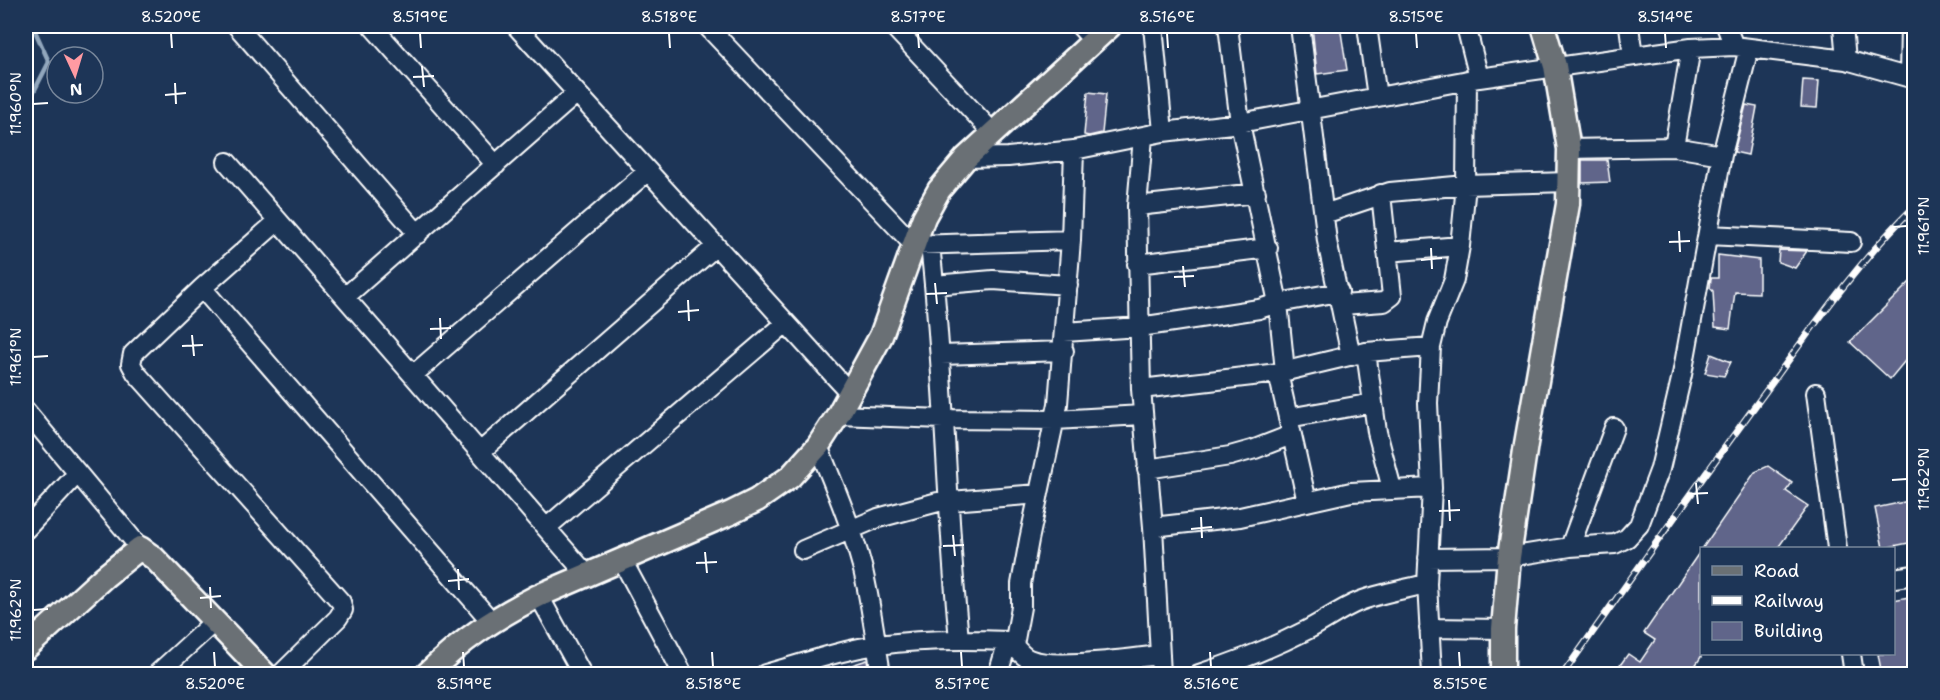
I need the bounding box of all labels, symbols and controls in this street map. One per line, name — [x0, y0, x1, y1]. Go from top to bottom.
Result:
text: 8.520°E — [141, 7, 201, 27]
text: 8.519°E — [392, 7, 448, 27]
text: 8.518°E — [641, 7, 697, 27]
text: 8.517°E — [890, 7, 946, 27]
text: 8.516°E — [1139, 7, 1195, 27]
text: 8.515°E — [1389, 7, 1443, 27]
text: 8.514°E — [1637, 7, 1693, 27]
north arrow — [45, 45, 105, 105]
text: 11.960°N — [6, 72, 26, 136]
text: N — [69, 79, 83, 100]
text: 11.961°N — [1914, 197, 1934, 255]
text: 11.961°N — [6, 328, 26, 386]
text: 11.962°N — [1914, 447, 1934, 511]
legend — [1700, 547, 1895, 655]
text: Road — [1754, 559, 1799, 583]
text: 11.962°N — [6, 578, 26, 642]
text: Railway — [1754, 589, 1824, 613]
text: Building — [1754, 619, 1823, 643]
text: 8.520°E — [185, 674, 245, 694]
text: 8.519°E — [436, 674, 492, 694]
text: 8.518°E — [685, 674, 741, 694]
text: 8.517°E — [934, 674, 990, 694]
text: 8.516°E — [1183, 674, 1239, 694]
text: 8.515°E — [1433, 674, 1487, 694]

